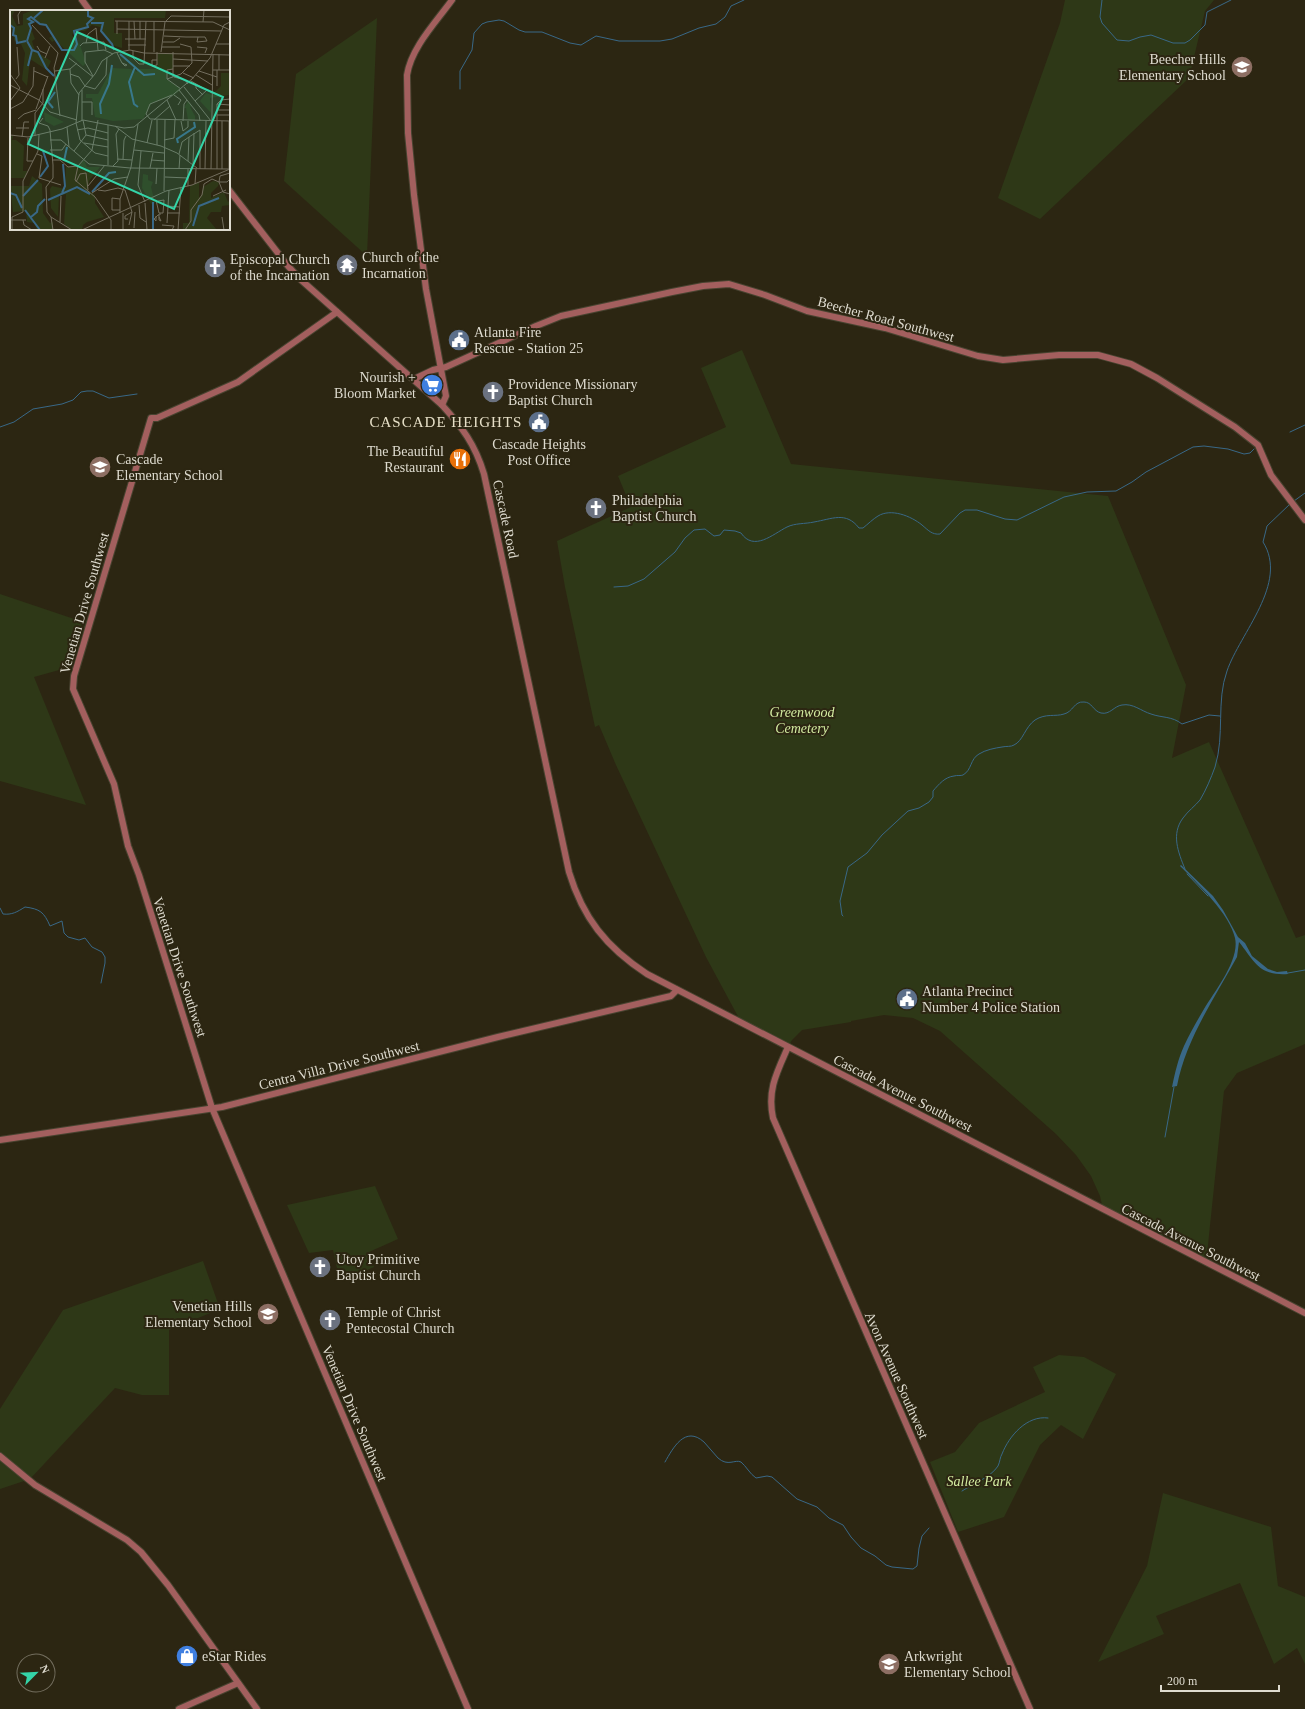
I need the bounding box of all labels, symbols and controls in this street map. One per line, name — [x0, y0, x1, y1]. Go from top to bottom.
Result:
inset map — [10, 10, 230, 230]
place label: Beecher Hills Elementary School — [1119, 52, 1226, 83]
school or university icon: Beecher Hills Elementary School — [1229, 54, 1255, 80]
place label: Church of the Incarnation — [362, 250, 439, 281]
place label: Episcopal Church of the Incarnation — [230, 252, 330, 283]
temple icon: Church of the Incarnation — [334, 252, 360, 278]
church icon: Episcopal Church of the Incarnation — [202, 254, 228, 280]
street label: Beecher Road Southwest — [816, 294, 956, 345]
place label: Atlanta Fire Rescue - Station 25 — [474, 325, 583, 356]
public building icon: Atlanta Fire Rescue - Station 25 — [446, 327, 472, 353]
place label: Nourish + Bloom Market — [334, 370, 416, 401]
supermarket icon: Nourish + Bloom Market — [419, 372, 445, 398]
place label: Providence Missionary Baptist Church — [508, 377, 637, 408]
church icon: Providence Missionary Baptist Church — [480, 379, 506, 405]
public building icon: Cascade Heights Post Office — [526, 409, 552, 435]
district label: CASCADE HEIGHTS — [370, 414, 522, 430]
place label: Cascade Heights Post Office — [492, 437, 586, 468]
place label: The Beautiful Restaurant — [367, 444, 444, 475]
restaurant icon: The Beautiful Restaurant — [447, 446, 473, 472]
place label: Cascade Elementary School — [116, 452, 223, 483]
school or university icon: Cascade Elementary School — [87, 454, 113, 480]
street label: Cascade Road — [490, 479, 521, 560]
place label: Philadelphia Baptist Church — [612, 493, 696, 524]
church icon: Philadelphia Baptist Church — [583, 495, 609, 521]
street label: Venetian Drive Southwest — [57, 531, 112, 675]
park label: Greenwood Cemetery — [770, 705, 835, 736]
street label: Venetian Drive Southwest — [150, 895, 209, 1039]
place label: Atlanta Precinct Number 4 Police Station — [922, 984, 1060, 1015]
public building icon: Atlanta Precinct Number 4 Police Station — [894, 986, 920, 1012]
street label: Centra Villa Drive Southwest — [257, 1038, 421, 1093]
street label: Cascade Avenue Southwest — [831, 1052, 975, 1135]
street label: Cascade Avenue Southwest — [1119, 1201, 1263, 1284]
place label: Utoy Primitive Baptist Church — [336, 1252, 420, 1283]
church icon: Utoy Primitive Baptist Church — [307, 1254, 333, 1280]
place label: Venetian Hills Elementary School — [145, 1299, 252, 1330]
school or university icon: Venetian Hills Elementary School — [255, 1301, 281, 1327]
place label: Temple of Christ Pentecostal Church — [346, 1305, 454, 1336]
church icon: Temple of Christ Pentecostal Church — [317, 1307, 343, 1333]
street label: Avon Avenue Southwest — [862, 1310, 931, 1441]
street label: Venetian Drive Southwest — [319, 1343, 390, 1484]
park label: Sallee Park — [947, 1474, 1012, 1489]
shop icon: eStar Rides — [174, 1643, 200, 1669]
place label: eStar Rides — [202, 1649, 266, 1664]
place label: Arkwright Elementary School — [904, 1649, 1011, 1680]
school or university icon: Arkwright Elementary School — [876, 1651, 902, 1677]
north arrow — [16, 1653, 56, 1693]
text: N — [38, 1663, 52, 1675]
scale bar — [1161, 1667, 1279, 1693]
text: 200 m — [1167, 1674, 1198, 1688]

